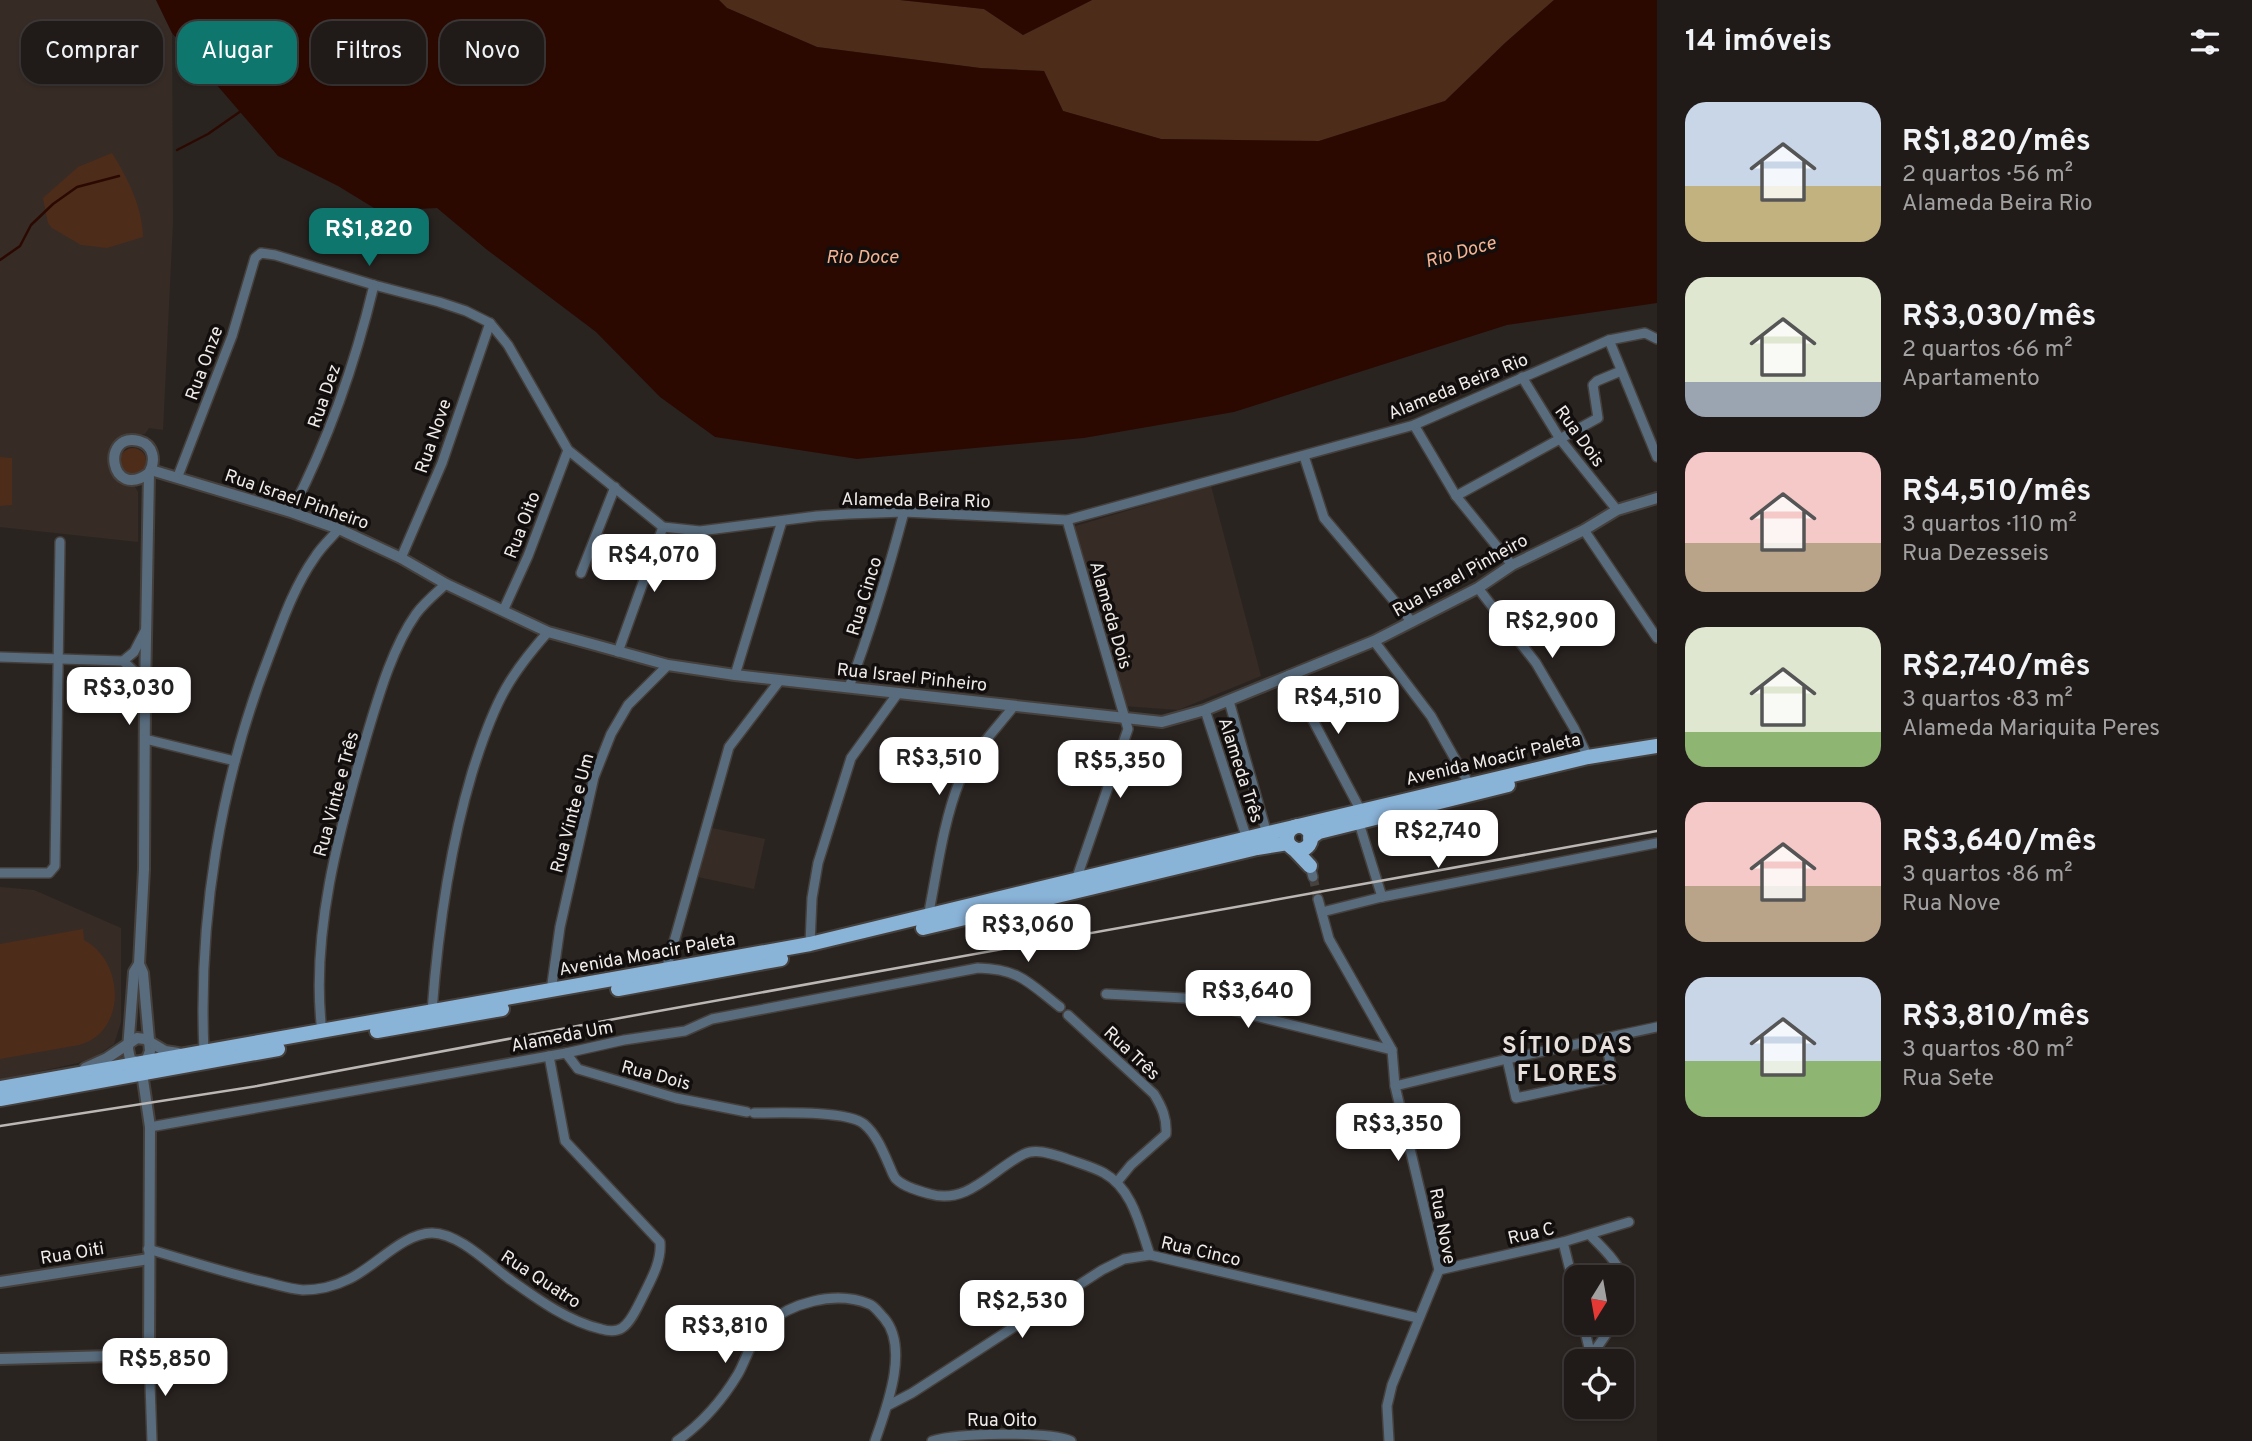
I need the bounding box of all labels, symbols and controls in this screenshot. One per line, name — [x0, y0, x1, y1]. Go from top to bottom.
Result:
chip: Comprar — [21, 21, 163, 84]
chip: Alugar — [177, 21, 297, 84]
chip: Filtros — [311, 21, 426, 84]
chip: Novo — [440, 21, 544, 84]
icon: filters — [2186, 23, 2224, 61]
text: 14 imóveis — [1685, 24, 1832, 61]
text: R$1,820/mês — [1902, 124, 2091, 161]
icon: home — [1741, 130, 1825, 214]
text: 2 quartos · 56 m² — [1902, 161, 2073, 190]
text: Alameda Beira Rio — [1902, 190, 2093, 219]
pin: R$1,820 — [304, 208, 434, 268]
text: R$1,820 — [325, 216, 413, 245]
water label: Rio Doce — [1422, 231, 1499, 274]
water label: Rio Doce — [826, 246, 899, 270]
text: R$3,030/mês — [1902, 299, 2096, 336]
icon: home — [1741, 305, 1825, 389]
street label: Rua Onze — [181, 323, 229, 404]
text: 2 quartos · 66 m² — [1902, 336, 2073, 365]
street label: Alameda Beira Rio — [1385, 349, 1532, 426]
street label: Rua Dez — [304, 361, 347, 432]
text: Apartamento — [1902, 365, 2040, 394]
street label: Rua Nove — [411, 396, 458, 477]
street label: Rua Dois — [1549, 401, 1609, 472]
street label: Rua Israel Pinheiro — [221, 465, 372, 536]
text: R$4,510/mês — [1902, 474, 2091, 511]
icon: home — [1741, 480, 1825, 564]
street label: Rua Oito — [500, 489, 547, 562]
street label: Alameda Beira Rio — [841, 489, 991, 514]
text: 3 quartos · 110 m² — [1902, 511, 2077, 540]
street label: Rua Israel Pinheiro — [1389, 530, 1532, 623]
pin: R$4,070 — [589, 534, 719, 594]
text: Rua Dezesseis — [1902, 540, 2049, 569]
text: R$4,070 — [608, 542, 700, 571]
street label: Rua Cinco — [843, 554, 888, 639]
street label: Alameda Dois — [1083, 559, 1136, 672]
pin: R$2,900 — [1487, 600, 1617, 660]
text: R$2,900 — [1505, 608, 1599, 637]
text: R$2,740/mês — [1902, 649, 2091, 686]
icon: home — [1741, 655, 1825, 739]
street label: Rua Israel Pinheiro — [835, 659, 988, 698]
pin: R$3,030 — [64, 668, 194, 727]
text: R$3,030 — [83, 675, 175, 704]
pin: R$4,510 — [1273, 676, 1403, 736]
text: R$4,510 — [1294, 684, 1382, 713]
text: 3 quartos · 83 m² — [1902, 686, 2073, 715]
street label: Alameda Três — [1212, 715, 1267, 826]
text: Alameda Mariquita Peres — [1902, 715, 2160, 744]
street label: Rua Vinte e Três — [310, 729, 365, 860]
street label: Avenida Moacir Paleta — [1404, 729, 1583, 792]
pin: R$3,510 — [874, 738, 1004, 797]
pin: R$5,350 — [1055, 740, 1185, 800]
text: R$3,510 — [895, 745, 983, 774]
text: R$5,350 — [1074, 748, 1166, 777]
street label: Rua Vinte e Um — [546, 751, 601, 876]
pin: R$2,740 — [1373, 810, 1503, 870]
text: R$2,740 — [1394, 818, 1482, 847]
text: R$3,640/mês — [1902, 824, 2097, 861]
icon: home — [1741, 830, 1825, 914]
text: 3 quartos · 86 m² — [1902, 861, 2073, 890]
text: Rua Nove — [1902, 890, 2001, 919]
pin: R$3,060 — [963, 904, 1093, 964]
text: R$3,060 — [981, 912, 1075, 941]
street label: Avenida Moacir Paleta — [557, 929, 737, 982]
pin: R$3,640 — [1183, 970, 1313, 1030]
text: R$3,640 — [1202, 978, 1294, 1007]
text: R$3,810/mês — [1902, 999, 2090, 1036]
icon: home — [1741, 1005, 1825, 1089]
street label: Alameda Um — [509, 1016, 615, 1059]
street label: Rua Três — [1098, 1022, 1164, 1086]
district label: SÍTIO DAS FLORES — [1502, 1030, 1634, 1090]
text: 3 quartos · 80 m² — [1902, 1036, 2073, 1065]
street label: Rua Dois — [618, 1056, 693, 1097]
text: Rua Sete — [1902, 1065, 1994, 1094]
pin: R$3,350 — [1333, 1104, 1463, 1163]
text: R$3,350 — [1352, 1111, 1444, 1140]
street label: Rua Nove — [1423, 1186, 1460, 1266]
street label: Rua C — [1506, 1218, 1557, 1251]
street label: Rua Cinco — [1158, 1232, 1243, 1273]
street label: Rua Oiti — [39, 1238, 106, 1271]
street label: Rua Quatro — [496, 1246, 585, 1315]
north arrow — [1564, 1265, 1634, 1335]
map controls — [1564, 1265, 1634, 1419]
pin: R$2,530 — [957, 1280, 1087, 1340]
text: R$2,530 — [976, 1288, 1068, 1317]
pin: R$3,810 — [660, 1306, 790, 1365]
text: R$3,810 — [681, 1313, 769, 1342]
pin: R$5,850 — [100, 1338, 230, 1398]
text: R$5,850 — [118, 1346, 212, 1375]
button: locate — [1564, 1349, 1634, 1419]
street label: Rua Oito — [967, 1410, 1037, 1433]

